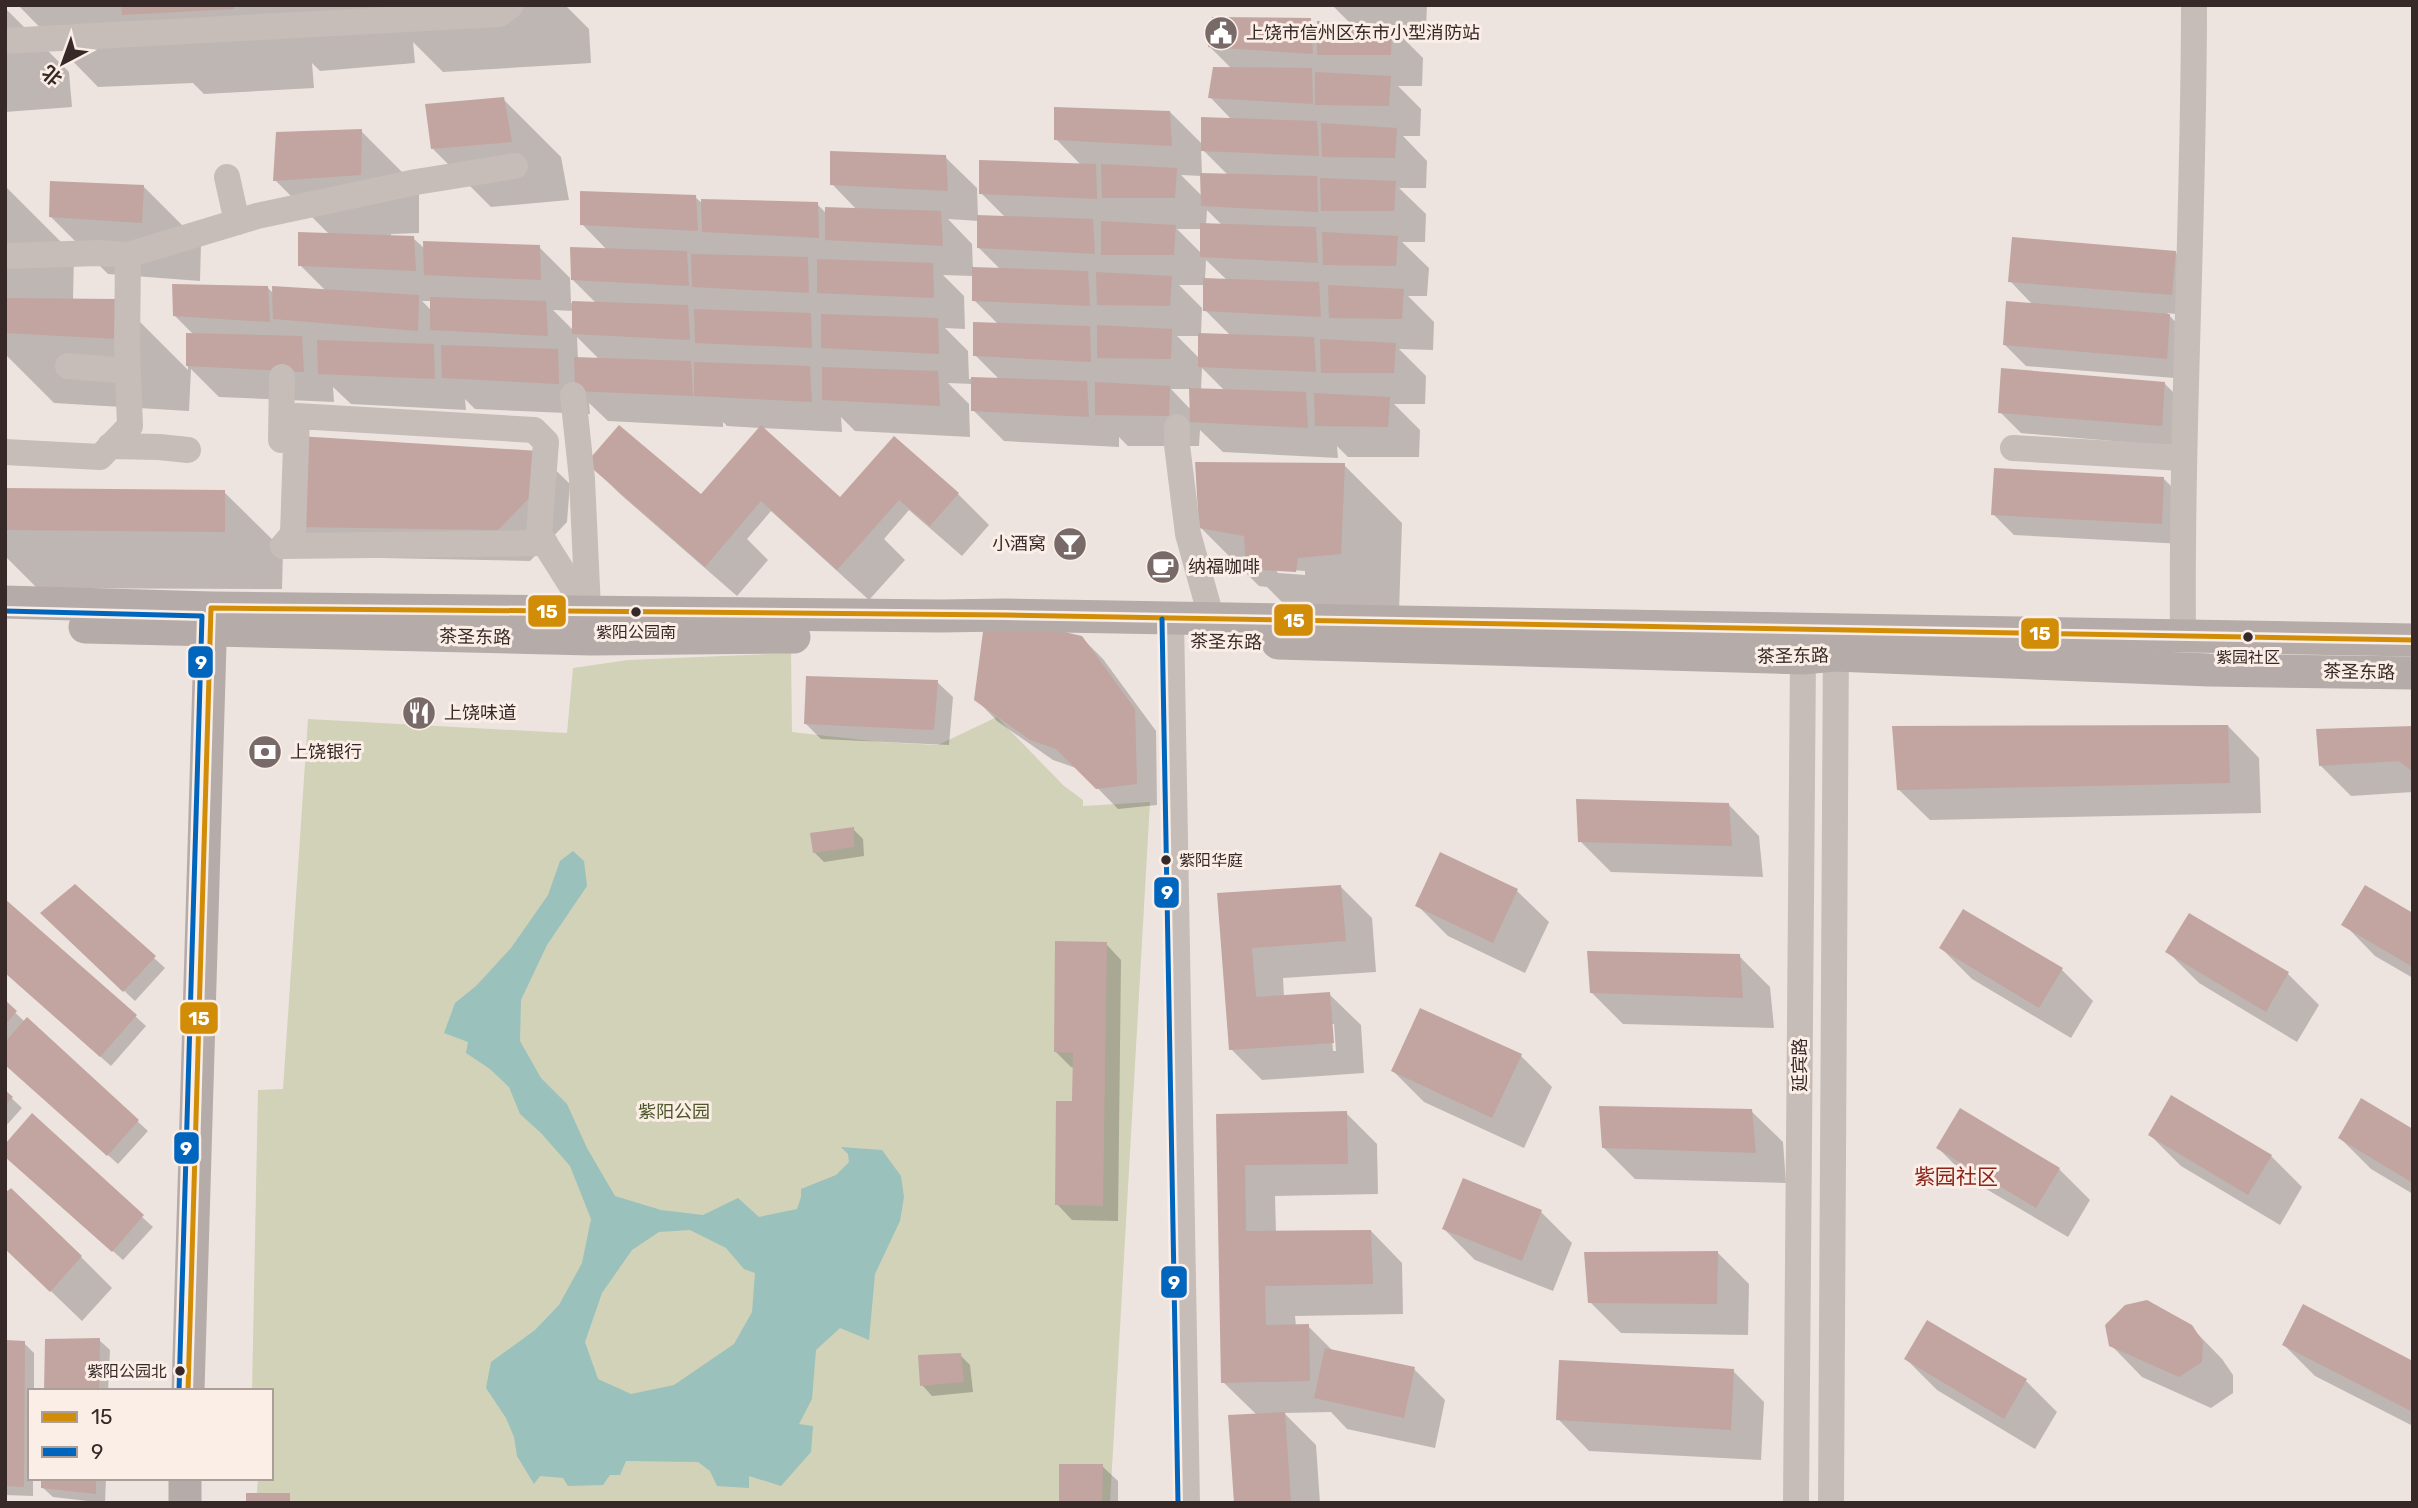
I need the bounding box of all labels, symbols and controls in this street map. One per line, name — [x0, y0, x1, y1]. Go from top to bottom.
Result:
public building icon: 上饶市信州区东市小型消防站 — [1202, 14, 1240, 52]
place label: 上饶市信州区东市小型消防站 — [1246, 22, 1480, 44]
north arrow — [28, 28, 98, 98]
text: 北 — [37, 61, 67, 90]
bar icon: 小酒窝 — [1051, 525, 1089, 563]
place label: 小酒窝 — [992, 533, 1046, 555]
cafe icon: 纳福咖啡 — [1144, 548, 1182, 586]
place label: 纳福咖啡 — [1188, 556, 1260, 578]
line badge: 15 — [527, 594, 567, 628]
text: 15 — [536, 600, 558, 623]
line badge: 15 — [1273, 603, 1314, 637]
marker: 紫阳公园南 — [629, 605, 643, 619]
text: 15 — [1283, 609, 1305, 632]
line badge: 15 — [2020, 617, 2060, 650]
text: 15 — [2029, 622, 2051, 645]
place label: 紫阳公园南 — [596, 623, 676, 642]
street label: 茶圣东路 — [439, 625, 511, 649]
street label: 茶圣东路 — [1190, 630, 1262, 654]
marker: 紫园社区 — [2241, 630, 2255, 644]
street label: 茶圣东路 — [1757, 644, 1829, 668]
line badge: 9 — [187, 645, 214, 679]
place label: 紫园社区 — [2216, 648, 2280, 667]
text: 9 — [195, 651, 207, 674]
street label: 茶圣东路 — [2323, 660, 2395, 684]
restaurant icon: 上饶味道 — [400, 694, 438, 732]
place label: 上饶味道 — [444, 702, 516, 724]
bank icon: 上饶银行 — [246, 733, 284, 771]
place label: 上饶银行 — [290, 741, 362, 763]
place label: 紫阳华庭 — [1179, 851, 1243, 870]
marker: 紫阳华庭 — [1159, 853, 1173, 867]
line badge: 9 — [1153, 876, 1180, 909]
text: 9 — [1161, 881, 1173, 904]
line badge: 15 — [179, 1001, 219, 1035]
text: 15 — [188, 1007, 210, 1030]
street label: 延宾路 — [1789, 1038, 1811, 1092]
park label: 紫阳公园 — [638, 1101, 710, 1123]
line badge: 9 — [173, 1131, 200, 1165]
text: 9 — [180, 1137, 192, 1160]
district label: 紫园社区 — [1914, 1164, 1998, 1189]
line badge: 9 — [1160, 1265, 1188, 1299]
text: 9 — [1168, 1271, 1180, 1294]
place label: 紫阳公园北 — [87, 1362, 167, 1381]
marker: 紫阳公园北 — [173, 1364, 187, 1378]
legend — [28, 1389, 273, 1480]
text: 15 — [91, 1404, 112, 1429]
text: 9 — [91, 1439, 103, 1464]

